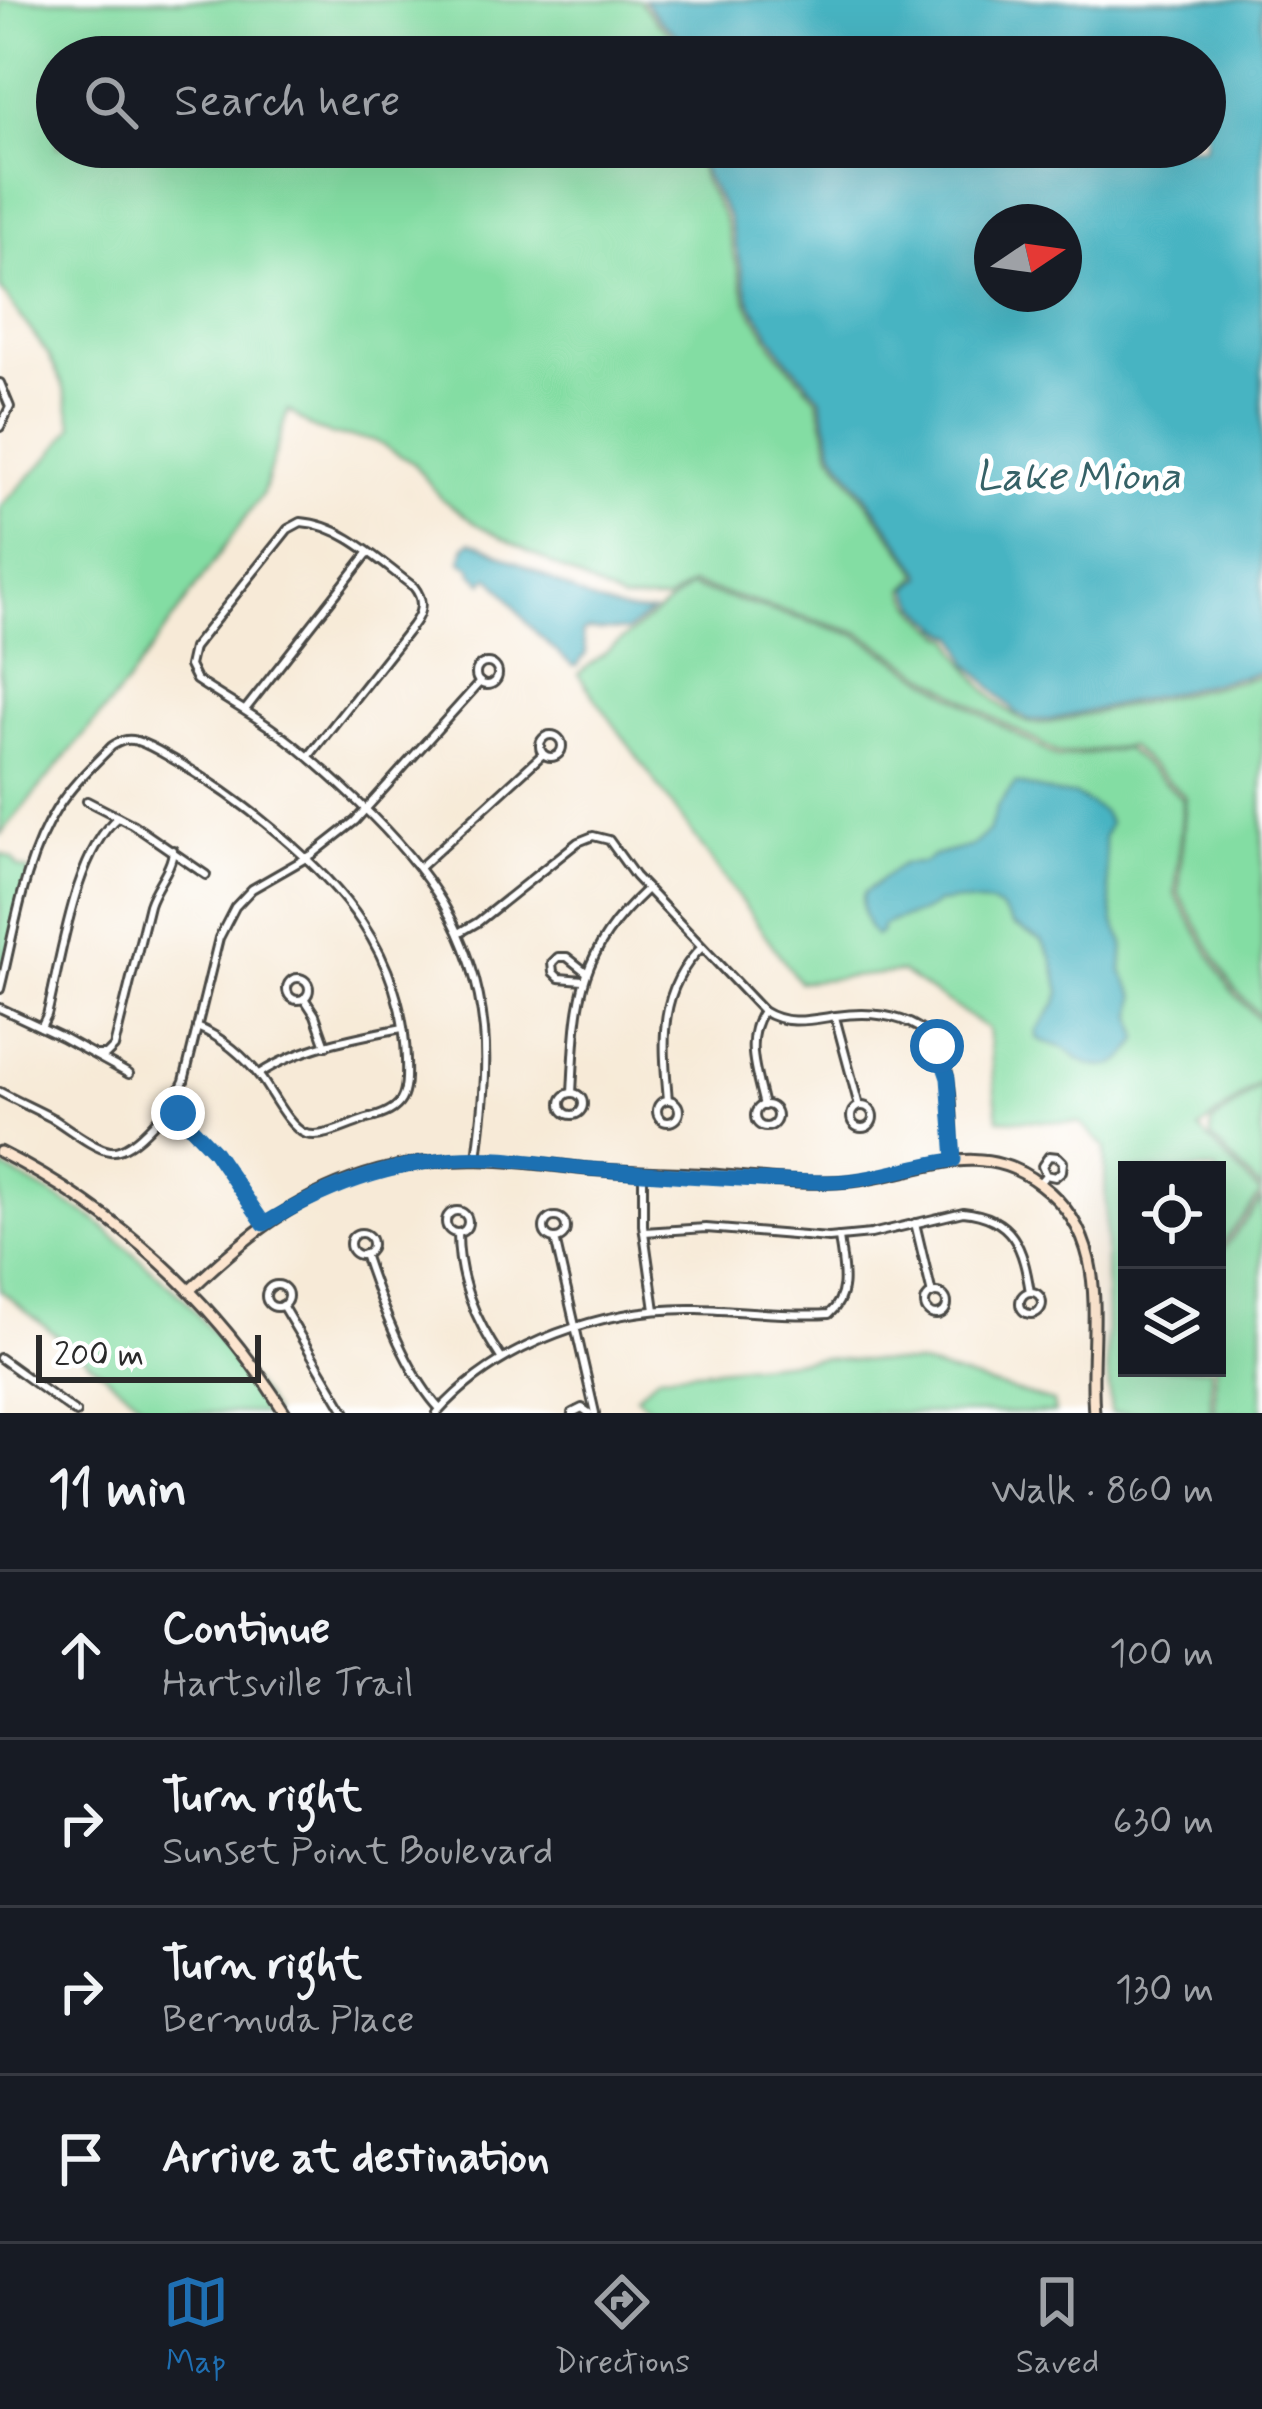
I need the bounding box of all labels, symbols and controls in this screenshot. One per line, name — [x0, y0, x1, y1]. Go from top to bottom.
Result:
search box — [36, 36, 1226, 168]
icon: search — [78, 69, 144, 135]
text: Search here — [174, 73, 401, 132]
north arrow — [974, 204, 1082, 312]
water label: Lake Miona — [975, 450, 1181, 505]
route start — [910, 1019, 964, 1073]
route end — [151, 1086, 205, 1140]
map controls — [1118, 1161, 1226, 1377]
button: locate — [1118, 1161, 1226, 1269]
button: layers — [1118, 1269, 1226, 1377]
scale bar — [36, 1329, 261, 1382]
text: 200 m — [54, 1334, 144, 1378]
text: 11 min — [48, 1458, 187, 1524]
text: Walk · 860 m — [991, 1466, 1214, 1517]
text: Continue — [162, 1600, 330, 1659]
icon: ahead — [48, 1622, 114, 1688]
text: 100 m — [1109, 1629, 1214, 1680]
text: Hartsville Trail — [162, 1659, 414, 1710]
text: Turn right — [162, 1768, 362, 1827]
icon: right — [48, 1790, 114, 1856]
text: 630 m — [1113, 1797, 1214, 1848]
text: Sunset Point Boulevard — [162, 1827, 553, 1878]
text: Turn right — [162, 1936, 362, 1995]
icon: right — [48, 1958, 114, 2024]
text: 130 m — [1115, 1965, 1214, 2016]
text: Bermuda Place — [162, 1995, 415, 2046]
icon: arrive — [48, 2126, 114, 2192]
text: Arrive at destination — [162, 2129, 550, 2188]
tab: Map — [163, 2269, 229, 2385]
tab: Directions — [554, 2269, 690, 2385]
tab: Saved — [1016, 2269, 1099, 2385]

